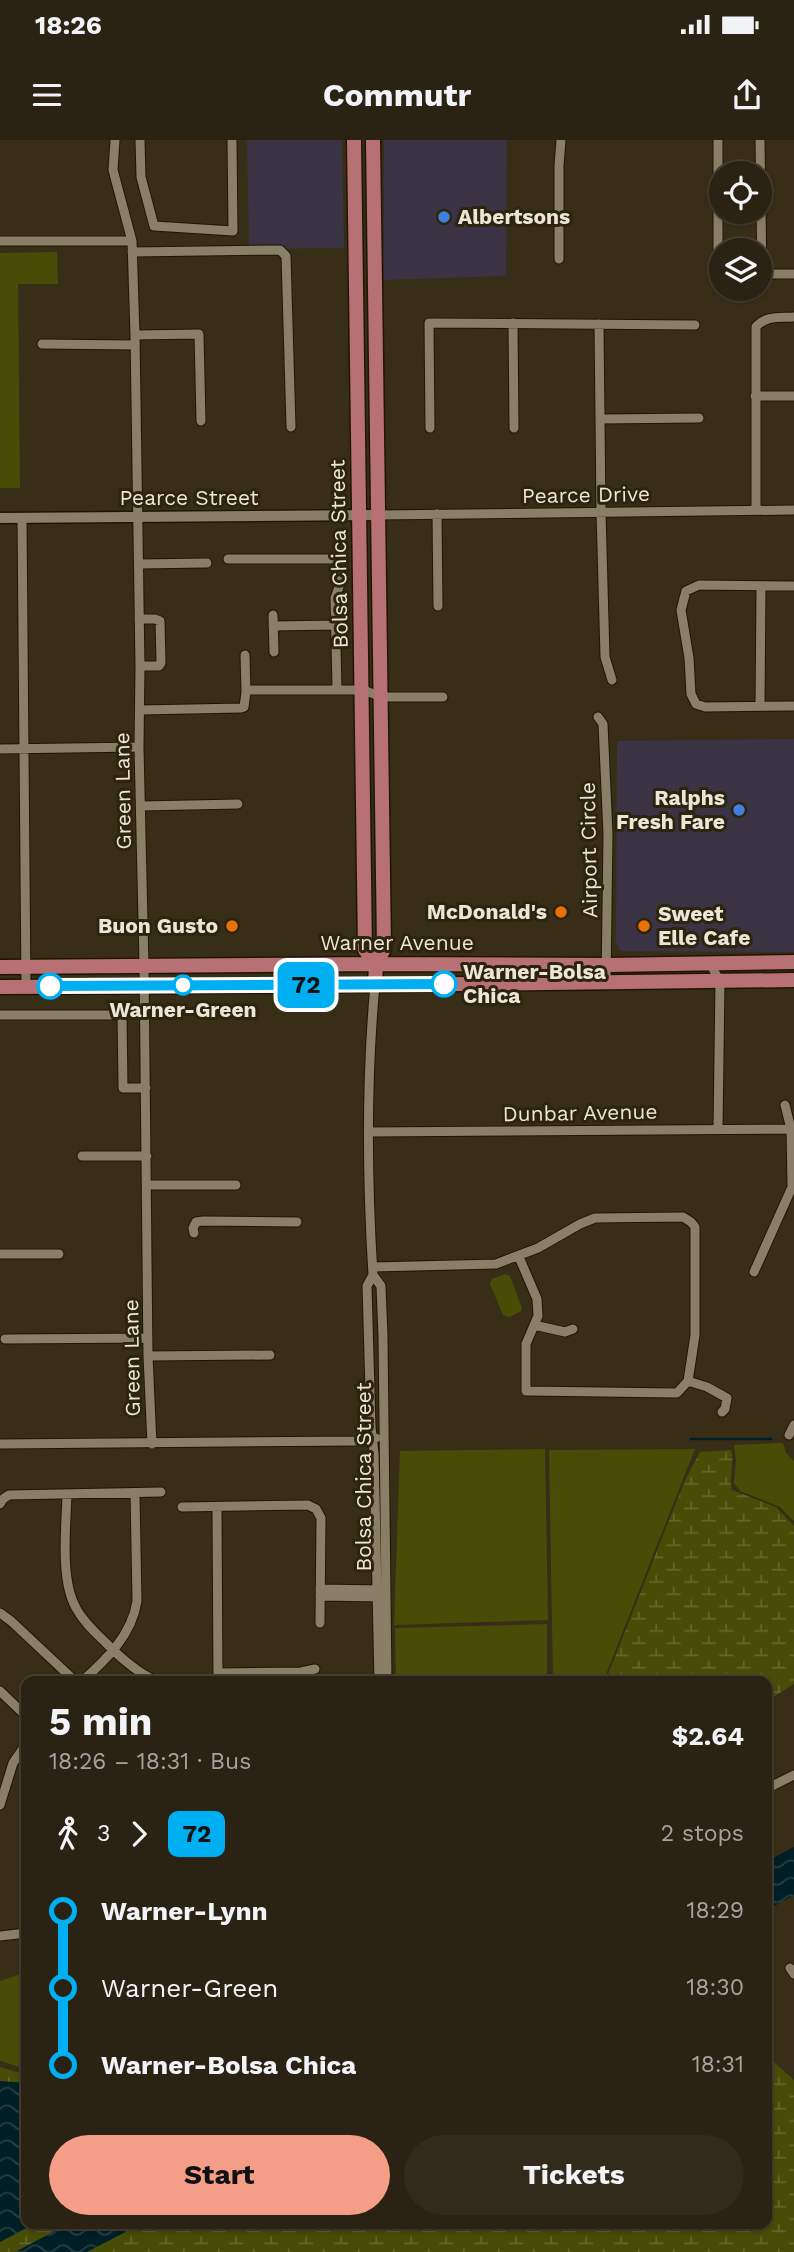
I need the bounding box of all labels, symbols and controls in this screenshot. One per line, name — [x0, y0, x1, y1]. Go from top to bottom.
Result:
text: 18:26 — [35, 10, 102, 40]
icon: menu — [28, 76, 66, 114]
text: Commutr — [323, 76, 471, 114]
icon: share — [728, 76, 766, 114]
map controls — [709, 161, 772, 301]
button: locate — [709, 161, 772, 224]
place label: Albertsons — [458, 204, 570, 229]
marker: Albertsons — [436, 209, 452, 225]
button: layers — [709, 238, 772, 301]
street label: Bolsa Chica Street — [324, 459, 353, 649]
street label: Pearce Drive — [522, 481, 650, 508]
street label: Pearce Street — [119, 485, 259, 510]
street label: Green Lane — [109, 732, 136, 850]
street label: Airport Circle — [575, 782, 602, 918]
place label: Ralphs Fresh Fare — [616, 785, 725, 834]
marker: Ralphs Fresh Fare — [731, 802, 747, 818]
place label: McDonald's — [427, 899, 547, 924]
place label: Sweet Elle Cafe — [658, 901, 750, 950]
marker: McDonald's — [553, 904, 569, 920]
place label: Buon Gusto — [98, 913, 218, 938]
marker: Buon Gusto — [224, 918, 240, 934]
marker: Sweet Elle Cafe — [636, 918, 652, 934]
street label: Warner Avenue — [320, 930, 474, 955]
place label: Warner-Bolsa Chica — [463, 959, 607, 1008]
line badge: 72 — [274, 962, 338, 1008]
text: 72 — [292, 971, 320, 999]
marker: Warner-Bolsa Chica — [431, 971, 457, 997]
unlabelled marker — [37, 973, 63, 999]
marker: Warner-Green — [173, 975, 193, 995]
place label: Warner-Green — [109, 997, 257, 1022]
street label: Dunbar Avenue — [502, 1099, 658, 1126]
street label: Green Lane — [118, 1299, 145, 1417]
street label: Bolsa Chica Street — [351, 1382, 376, 1571]
text: 5 min — [49, 1700, 152, 1744]
text: $2.64 — [672, 1721, 744, 1751]
text: 18:26 – 18:31 · Bus — [49, 1748, 251, 1775]
icon: walk — [49, 1815, 87, 1853]
icon: forward — [120, 1815, 158, 1853]
text: 3 — [97, 1820, 110, 1847]
text: 72 — [182, 1820, 211, 1848]
text: 2 stops — [661, 1820, 744, 1847]
text: Warner-Lynn — [101, 1896, 268, 1926]
text: 18:29 — [686, 1897, 744, 1924]
text: Warner-Green — [101, 1973, 278, 2003]
text: 18:30 — [686, 1974, 744, 2001]
text: Warner-Bolsa Chica — [101, 2050, 356, 2080]
text: 18:31 — [692, 2051, 744, 2078]
button: Start — [49, 2135, 390, 2215]
button: Tickets — [404, 2135, 744, 2215]

